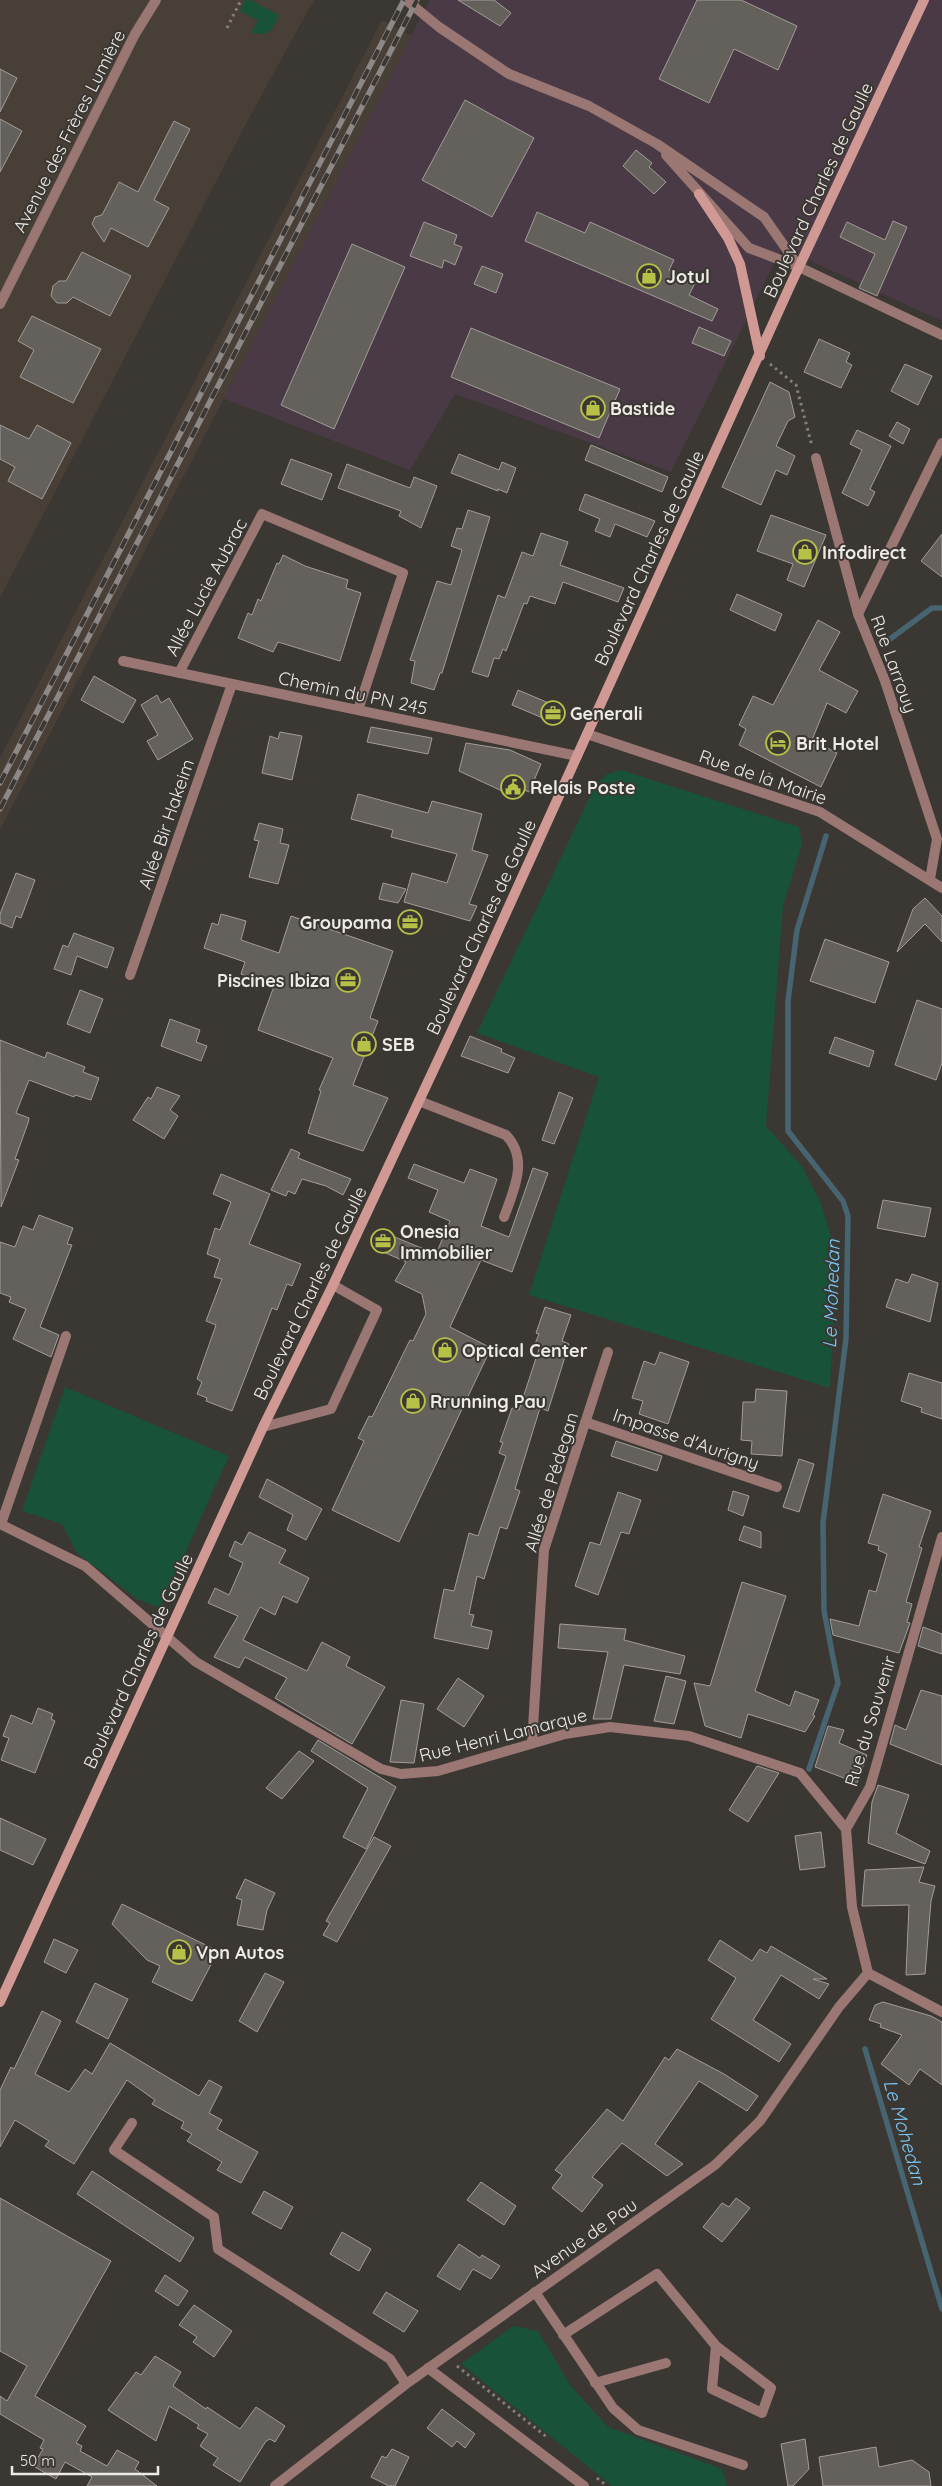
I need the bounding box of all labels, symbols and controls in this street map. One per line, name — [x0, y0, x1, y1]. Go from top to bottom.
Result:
street label: Avenue des Frères Lumière — [8, 26, 130, 236]
street label: Boulevard Charles de Gaulle — [758, 79, 878, 301]
shop icon: Jotul — [636, 263, 662, 289]
place label: Jotul — [666, 265, 710, 288]
shop icon: Bastide — [580, 395, 606, 421]
place label: Bastide — [610, 397, 675, 420]
street label: Boulevard Charles de Gaulle — [589, 447, 709, 669]
street label: Allée Lucie Aubrac — [160, 514, 252, 660]
shop icon: Infodirect — [792, 539, 818, 565]
place label: Infodirect — [822, 541, 907, 564]
street label: Rue Larrouy — [866, 612, 922, 716]
street label: Chemin du PN 245 — [276, 666, 430, 720]
office icon: Generali — [540, 700, 566, 726]
place label: Generali — [570, 702, 643, 725]
hotel icon: Brit Hotel — [765, 730, 791, 756]
place label: Brit Hotel — [796, 732, 879, 755]
street label: Rue de la Mairie — [696, 744, 830, 810]
street label: Allée Bir Hakeim — [133, 756, 199, 892]
public building icon: Relais Poste — [500, 774, 526, 800]
place label: Relais Poste — [530, 776, 636, 799]
street label: Boulevard Charles de Gaulle — [421, 816, 541, 1038]
office icon: Groupama — [397, 909, 423, 935]
place label: Groupama — [300, 911, 392, 934]
office icon: Piscines Ibiza — [335, 967, 361, 993]
place label: Piscines Ibiza — [217, 969, 330, 992]
shop icon: SEB — [351, 1031, 377, 1057]
place label: SEB — [382, 1033, 415, 1056]
street label: Boulevard Charles de Gaulle — [248, 1182, 372, 1404]
place label: Onesia Immobilier — [400, 1220, 493, 1264]
office icon: Onesia Immobilier — [370, 1228, 396, 1254]
water label: Le Mohedan — [817, 1238, 845, 1349]
shop icon: Optical Center — [432, 1337, 458, 1363]
place label: Optical Center — [462, 1339, 588, 1362]
shop icon: Rrunning Pau — [400, 1388, 426, 1414]
place label: Rrunning Pau — [430, 1390, 546, 1413]
street label: Impasse d'Aurigny — [610, 1403, 762, 1475]
street label: Allée de Pédegan — [519, 1409, 583, 1555]
street label: Boulevard Charles de Gaulle — [78, 1550, 198, 1772]
street label: Rue du Souvenir — [839, 1653, 901, 1789]
street label: Rue Henri Lamarque — [417, 1703, 589, 1767]
shop icon: Vpn Autos — [166, 1939, 192, 1965]
place label: Vpn Autos — [196, 1941, 284, 1964]
water label: Le Mohedan — [878, 2076, 932, 2189]
street label: Avenue de Pau — [527, 2193, 641, 2283]
scale bar — [12, 2444, 159, 2476]
text: 50 m — [20, 2451, 55, 2470]

